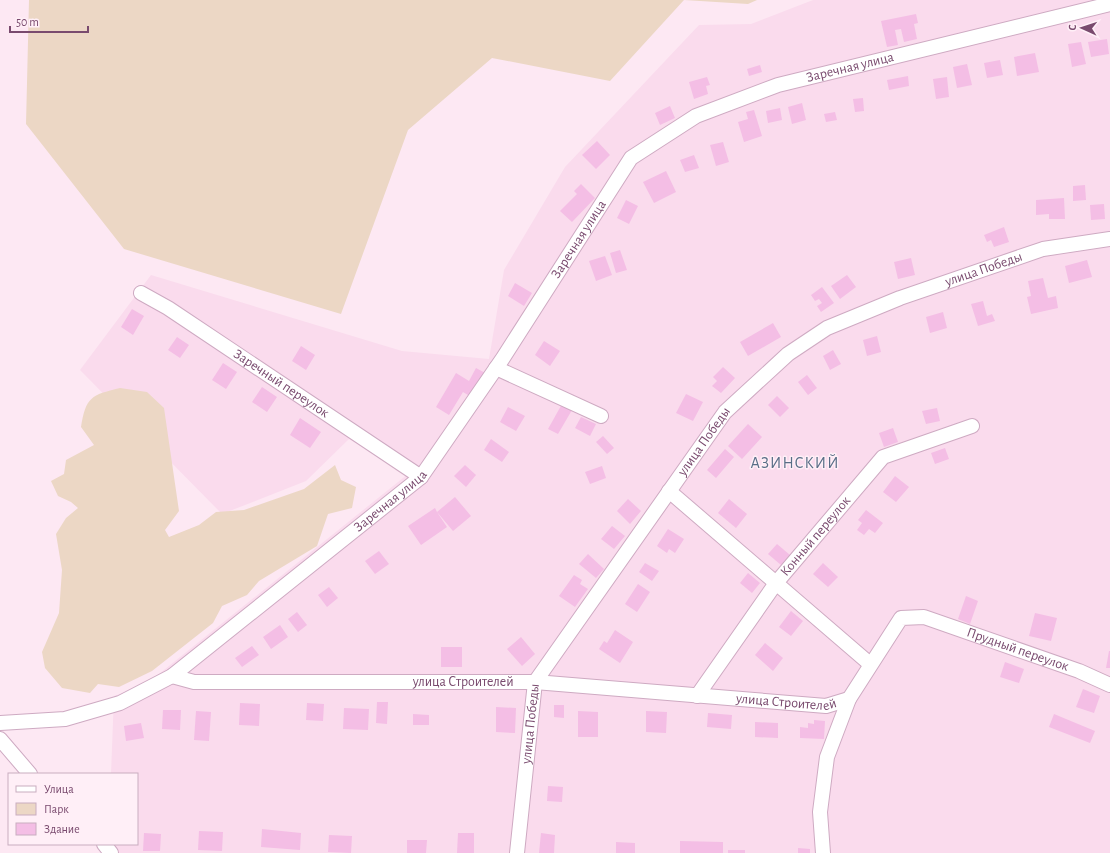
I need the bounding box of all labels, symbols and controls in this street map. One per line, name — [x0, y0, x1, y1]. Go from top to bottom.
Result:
scale bar — [10, 8, 88, 34]
north arrow — [1062, 8, 1102, 48]
text: 50 m — [16, 16, 39, 28]
text: С — [1067, 24, 1078, 31]
street label: Заречная улица — [805, 50, 896, 85]
street label: Заречная улица — [549, 198, 609, 281]
street label: улица Победы — [942, 250, 1024, 289]
street label: Заречный переулок — [231, 347, 332, 421]
street label: улица Победы — [675, 405, 733, 479]
district label: АЗИНСКИЙ — [750, 454, 840, 471]
street label: Заречная улица — [351, 468, 430, 535]
street label: Конный переулок — [778, 493, 854, 579]
street label: Прудный переулок — [965, 625, 1071, 674]
street label: улица Строителей — [412, 675, 514, 689]
street label: улица Победы — [519, 683, 542, 765]
street label: улица Строителей — [734, 692, 838, 714]
legend — [8, 773, 138, 845]
text: Улица — [44, 783, 74, 795]
text: Парк — [44, 803, 69, 815]
text: Здание — [44, 823, 80, 835]

